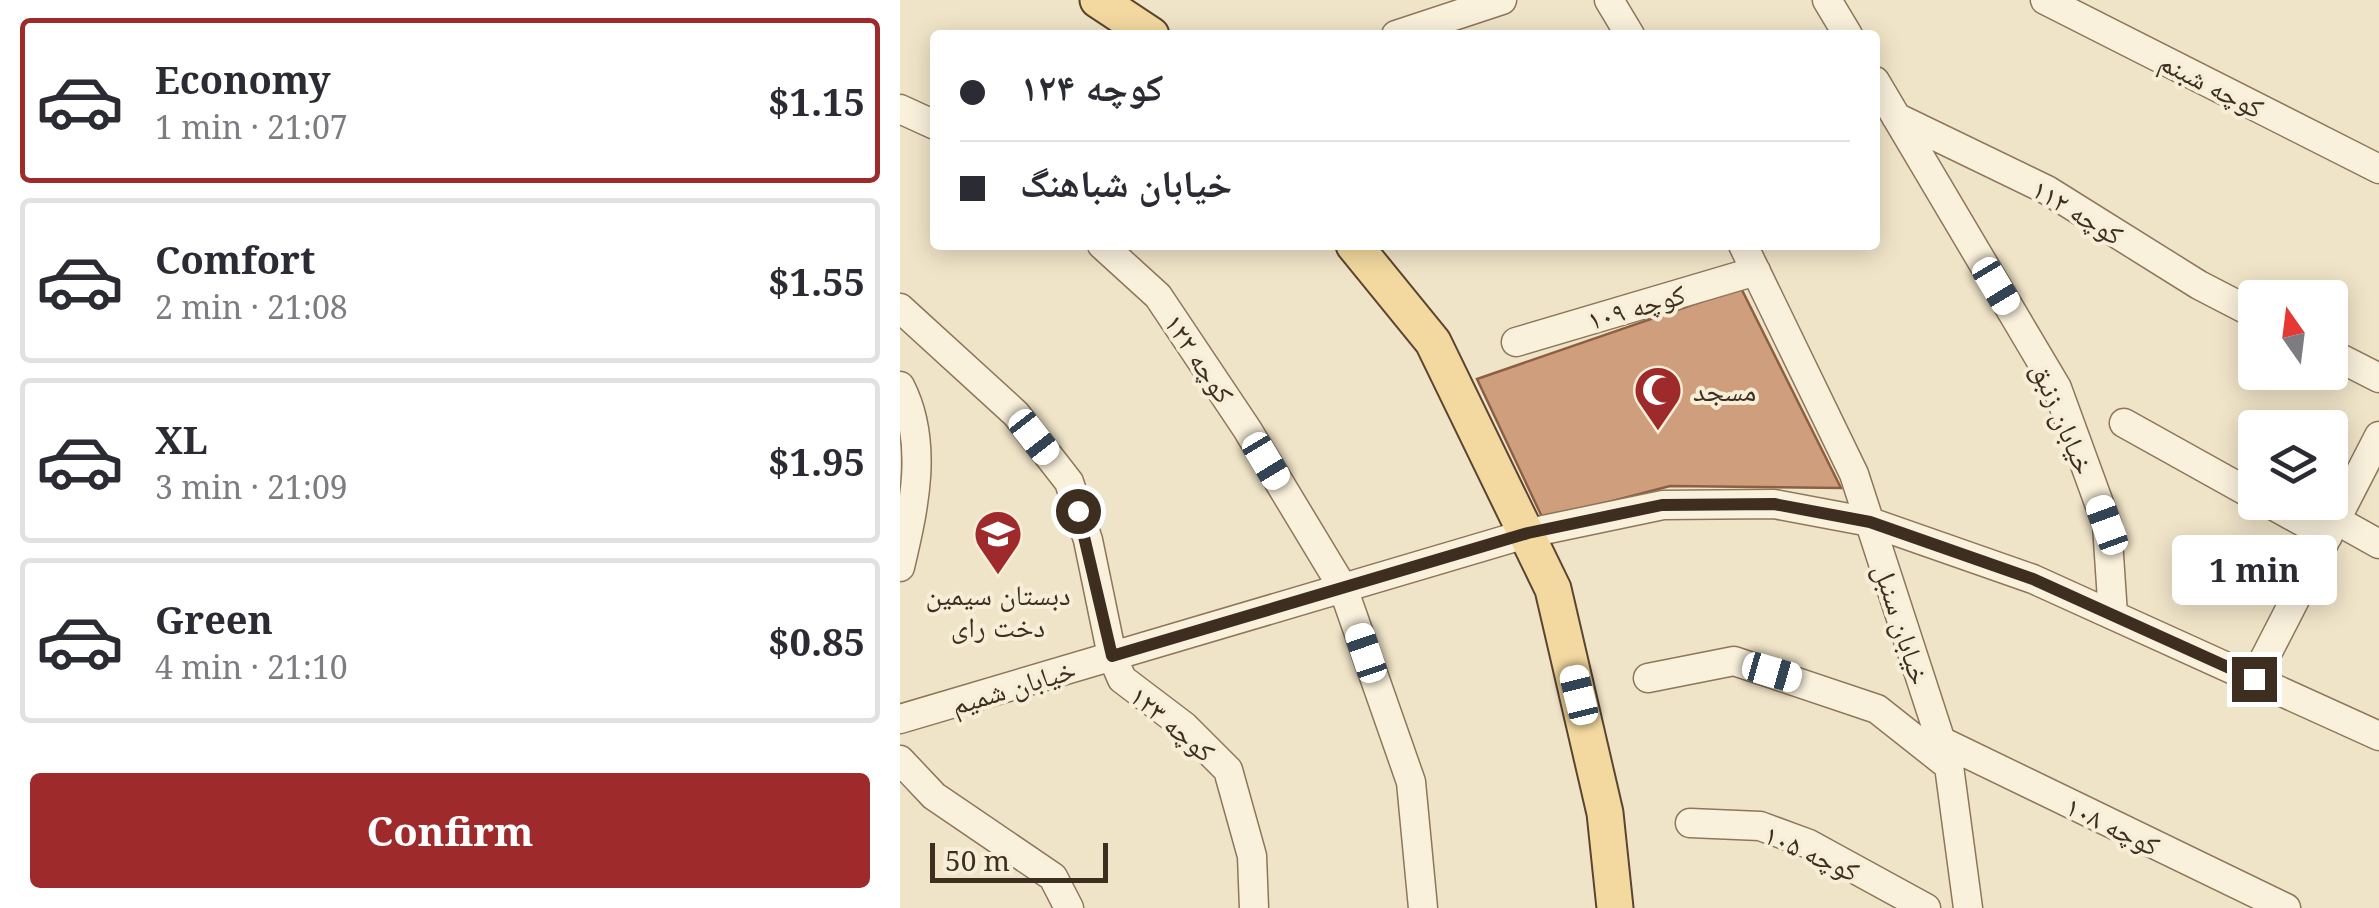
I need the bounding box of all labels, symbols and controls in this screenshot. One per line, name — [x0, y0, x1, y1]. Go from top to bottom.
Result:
street label: کوچه شبنم — [2153, 42, 2271, 127]
text: Economy — [155, 53, 331, 105]
icon: car — [35, 56, 125, 146]
text: کوچه ۱۲۴ — [1020, 60, 1163, 112]
text: $1.15 — [768, 75, 865, 127]
text: 1 min · 21:07 — [155, 105, 348, 148]
text: خیابان شباهنگ — [1020, 156, 1232, 208]
street label: کوچه ۱۱۲ — [2025, 169, 2131, 253]
text: Comfort — [155, 233, 315, 285]
icon: car — [35, 236, 125, 326]
car — [1968, 253, 2024, 319]
text: $1.55 — [768, 255, 865, 307]
street label: کوچه ۱۰۹ — [1583, 274, 1690, 338]
north arrow — [2238, 280, 2348, 390]
map controls — [2238, 280, 2348, 520]
text: 2 min · 21:08 — [155, 285, 348, 328]
street label: کوچه ۱۲۲ — [1156, 306, 1244, 410]
street label: خیابان زنبق — [2023, 356, 2105, 480]
mosque icon: مسجد — [1632, 364, 1684, 432]
place label: مسجد — [1693, 371, 1756, 409]
car — [1004, 404, 1064, 470]
button: layers — [2238, 410, 2348, 520]
text: XL — [155, 413, 208, 465]
icon: car — [35, 416, 125, 506]
car — [1238, 428, 1294, 494]
text: $1.95 — [768, 435, 865, 487]
text: 3 min · 21:09 — [155, 465, 348, 508]
route start — [1056, 489, 1101, 534]
car — [2083, 492, 2131, 558]
school or university icon: دبستان سیمین دخت رای — [972, 508, 1024, 576]
callout: 1 min — [2172, 534, 2336, 604]
text: 1 min — [2209, 548, 2300, 591]
street label: خیابان سنبل — [1866, 559, 1940, 689]
place label: دبستان سیمین دخت رای — [925, 575, 1071, 645]
text: Green — [155, 593, 273, 645]
icon: car — [35, 596, 125, 686]
text: $0.85 — [768, 615, 865, 667]
car — [1342, 620, 1390, 686]
text: 4 min · 21:10 — [155, 645, 348, 688]
street label: خیابان شمیم — [946, 649, 1080, 724]
car — [1739, 649, 1805, 695]
route end — [2232, 657, 2277, 702]
car — [1557, 662, 1601, 728]
street label: کوچه ۱۲۳ — [1122, 676, 1224, 770]
button: Confirm — [30, 773, 870, 888]
street label: کوچه ۱۰۸ — [2060, 786, 2167, 864]
street label: کوچه ۱۰۵ — [1759, 814, 1866, 890]
scale bar — [930, 838, 1108, 882]
text: 50 m — [945, 841, 1010, 879]

